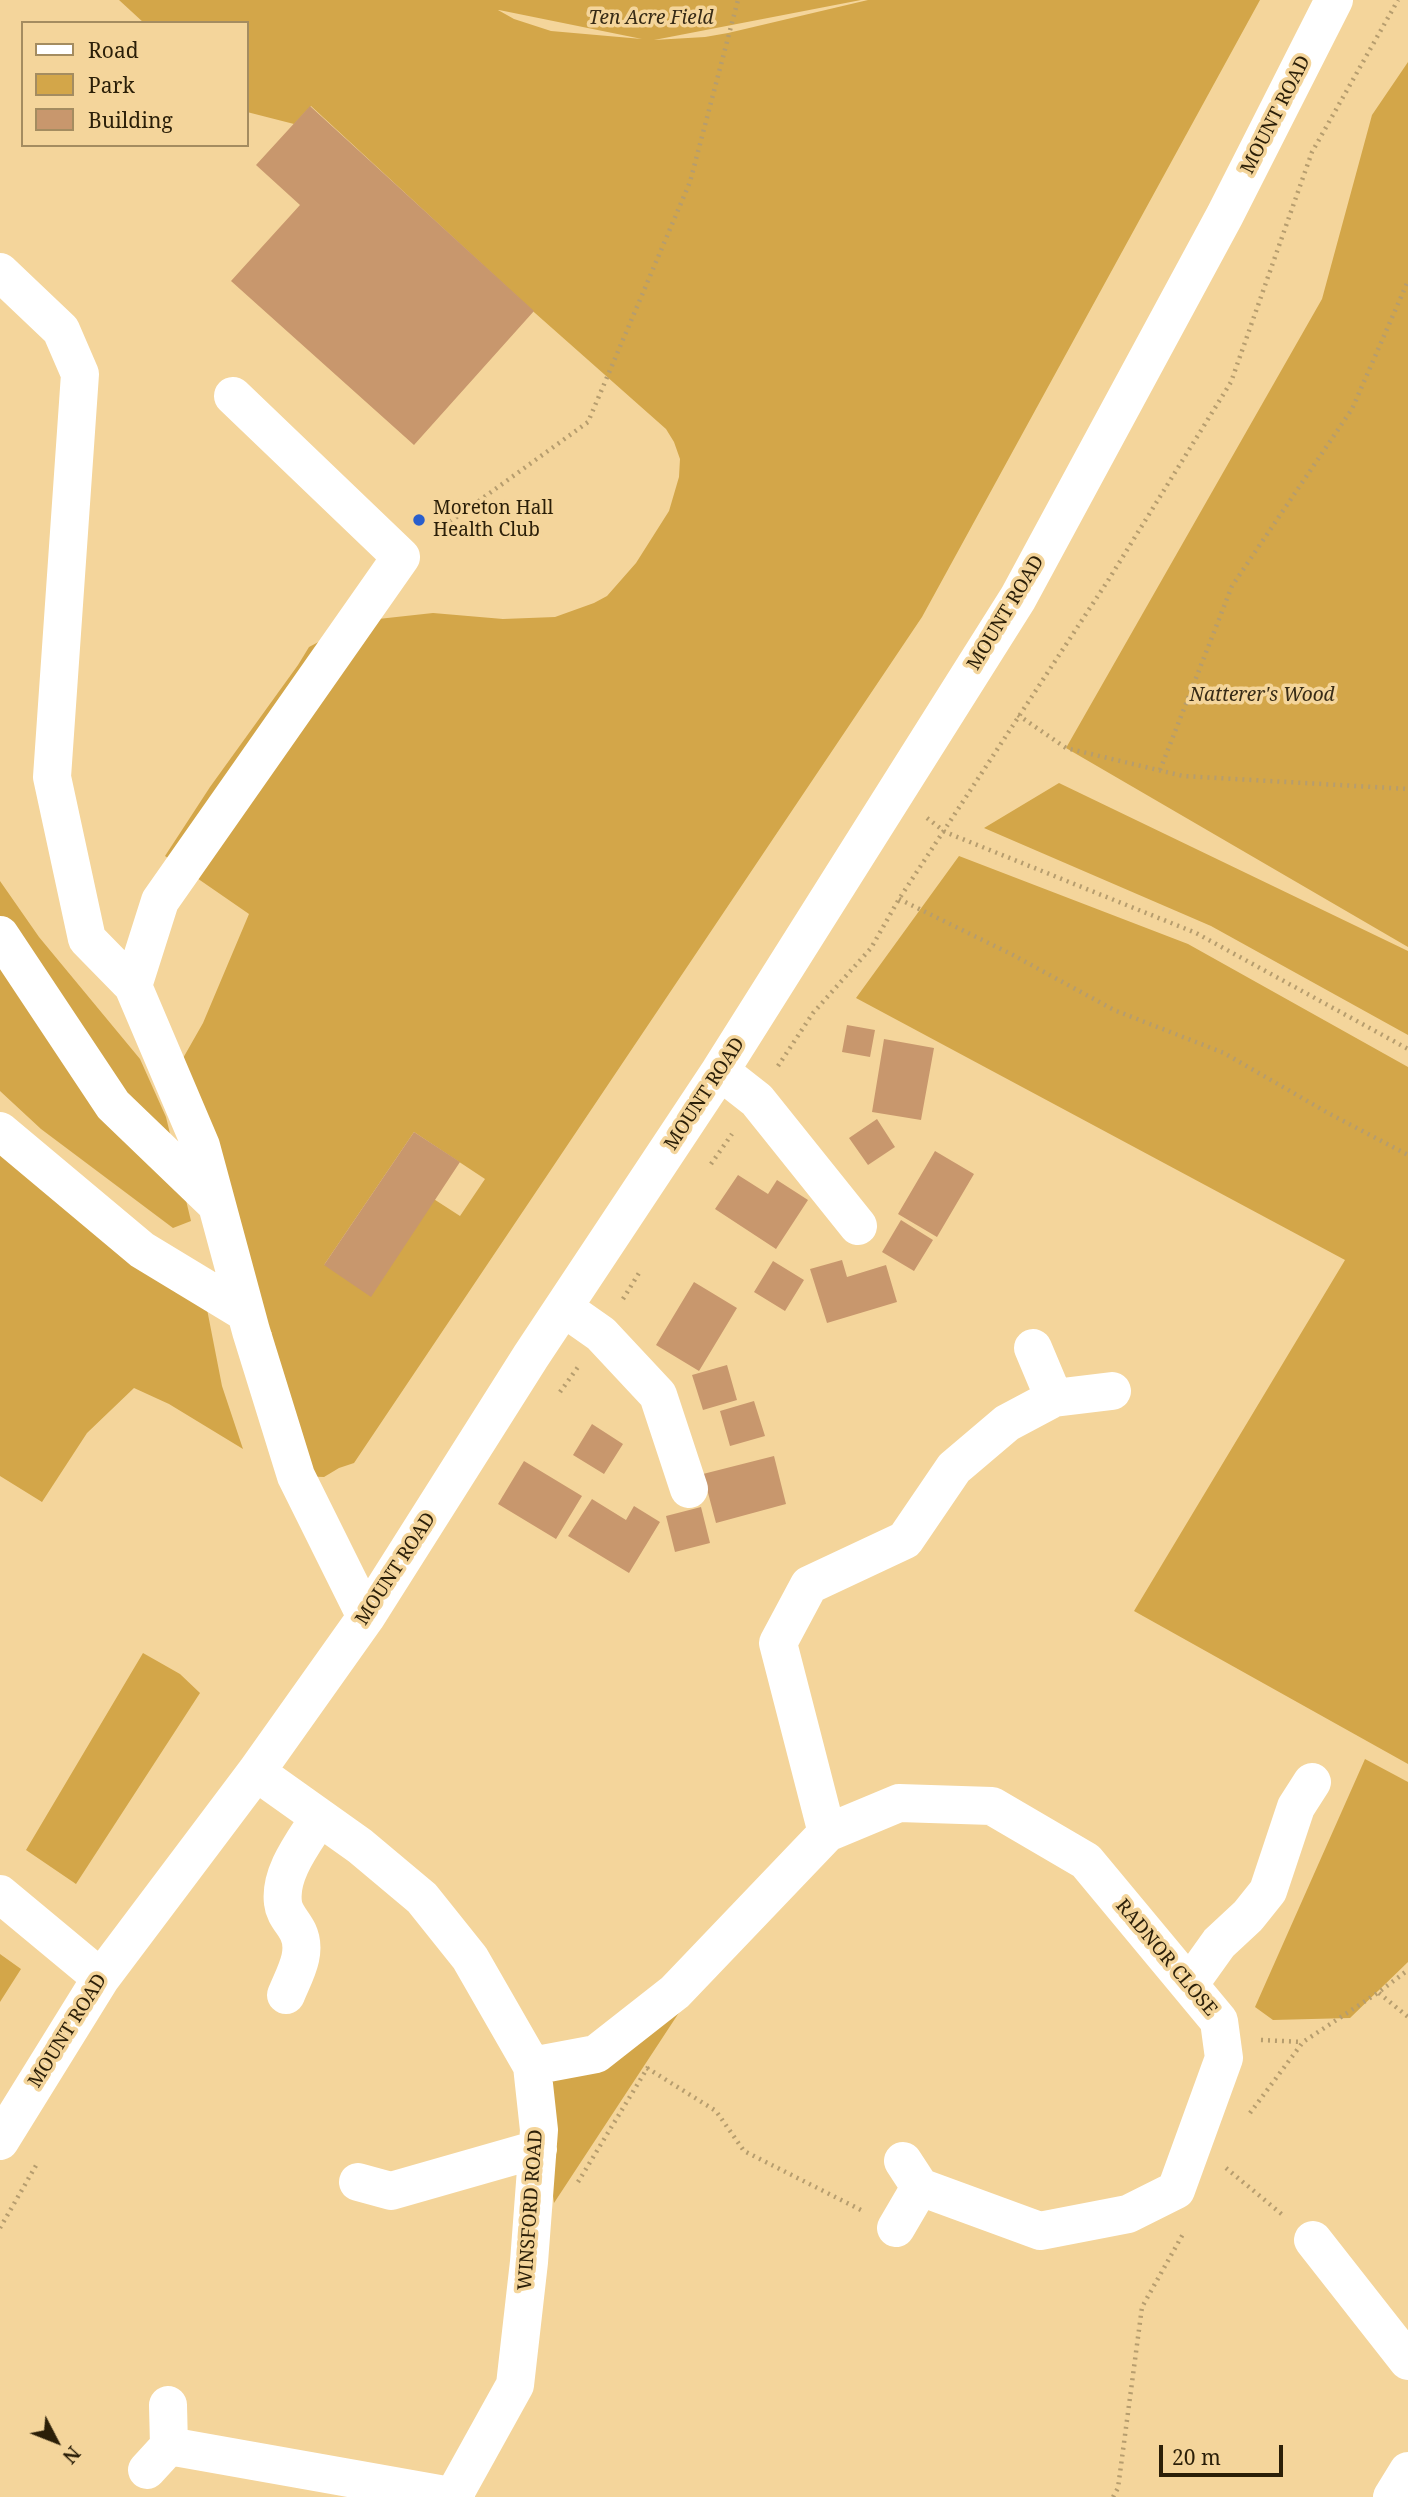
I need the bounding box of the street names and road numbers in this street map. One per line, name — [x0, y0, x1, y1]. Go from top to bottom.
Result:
street label: MOUNT ROAD — [1236, 52, 1316, 178]
street label: MOUNT ROAD — [963, 552, 1049, 674]
street label: MOUNT ROAD — [660, 1033, 750, 1155]
street label: MOUNT ROAD — [351, 1508, 441, 1630]
street label: RADNOR CLOSE — [1111, 1895, 1221, 2021]
street label: MOUNT ROAD — [24, 1970, 112, 2092]
street label: WINSFORD ROAD — [514, 2129, 548, 2291]

